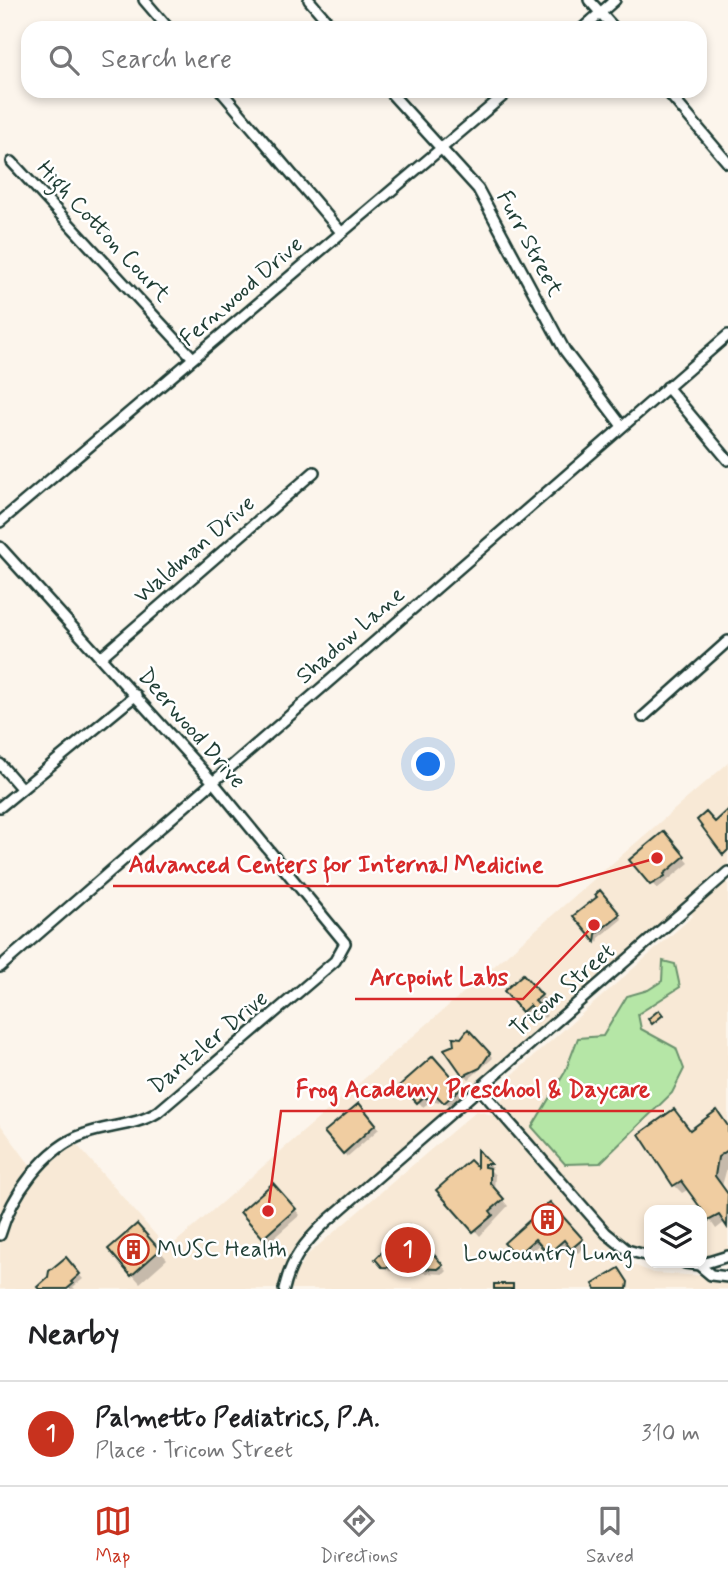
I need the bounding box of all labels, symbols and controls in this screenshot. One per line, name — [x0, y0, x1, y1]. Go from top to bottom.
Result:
search box — [21, 21, 707, 98]
icon: search — [45, 41, 83, 79]
text: Search here — [101, 43, 232, 77]
street label: High Cotton Court — [28, 155, 177, 311]
street label: Furr Street — [489, 186, 570, 302]
street label: Fernwood Drive — [174, 230, 310, 354]
street label: Waldman Drive — [128, 489, 262, 611]
street label: Shadow Lane — [290, 580, 412, 692]
street label: Deerwood Drive — [130, 662, 252, 796]
your location — [411, 747, 445, 781]
callout: Advanced Centers for Internal Medicine — [113, 841, 558, 886]
text: Advanced Centers for Internal Medicine — [129, 850, 544, 883]
street label: Tricom Street — [504, 937, 622, 1045]
callout: Arcpoint Labs — [355, 954, 523, 999]
text: Arcpoint Labs — [370, 963, 508, 994]
street label: Dantzler Drive — [143, 984, 275, 1102]
callout: Frog Academy Preschool & Daycare — [281, 1066, 664, 1111]
text: Frog Academy Preschool & Daycare — [296, 1075, 651, 1107]
building icon: Lowcountry Lung — [531, 1203, 565, 1237]
map controls — [644, 1205, 707, 1268]
button: layers — [644, 1205, 707, 1268]
pin: 1 — [385, 1224, 431, 1276]
building icon: MUSC Health — [117, 1233, 151, 1267]
place label: MUSC Health — [157, 1235, 287, 1265]
place label: Lowcountry Lung — [463, 1239, 633, 1269]
text: Nearby — [28, 1315, 119, 1354]
text: Palmetto Pediatrics, P.A. — [95, 1402, 380, 1436]
text: 1 — [46, 1419, 56, 1449]
text: 310 m — [641, 1419, 700, 1449]
text: Place · Tricom Street — [95, 1436, 293, 1466]
tab: Map — [94, 1502, 132, 1569]
tab: Directions — [320, 1502, 398, 1569]
tab: Saved — [586, 1502, 634, 1569]

